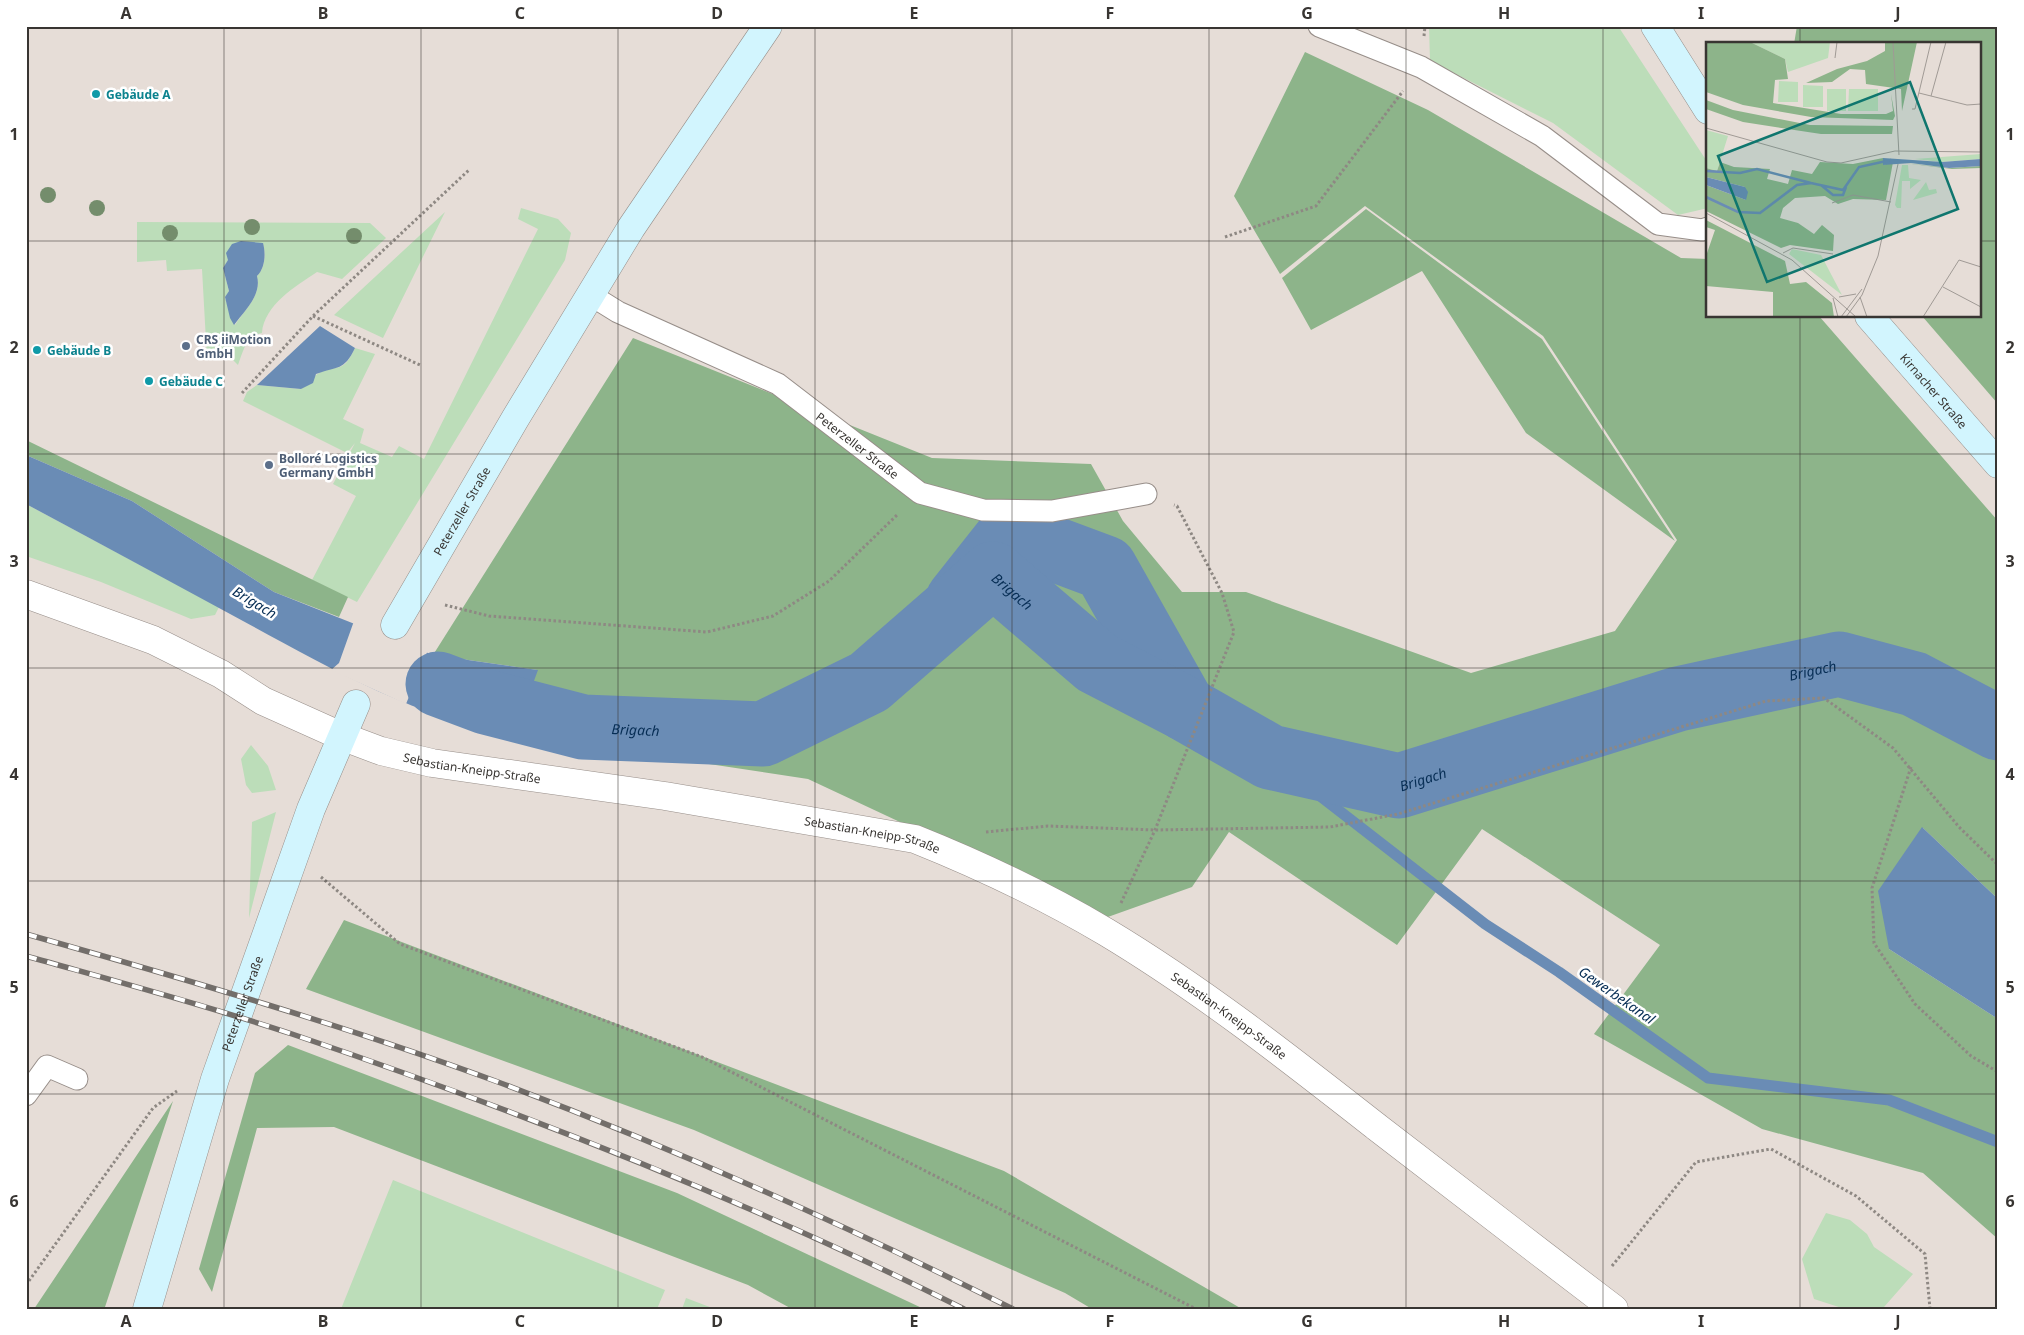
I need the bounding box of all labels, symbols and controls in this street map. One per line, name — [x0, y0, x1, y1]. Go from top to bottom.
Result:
text: A — [120, 2, 132, 24]
text: B — [318, 2, 328, 24]
text: C — [515, 2, 525, 24]
text: D — [711, 2, 723, 24]
text: E — [910, 2, 919, 24]
text: F — [1106, 2, 1114, 24]
text: G — [1301, 2, 1313, 24]
text: H — [1498, 2, 1510, 24]
text: I — [1698, 2, 1704, 24]
text: J — [1893, 2, 1901, 24]
inset map — [1706, 42, 1982, 318]
place label: Gebäude A — [106, 86, 171, 103]
marker: Gebäude A — [90, 88, 102, 100]
text: 1 — [9, 123, 19, 145]
text: 1 — [2005, 123, 2015, 145]
place label: CRS iiMotion GmbH — [196, 331, 271, 362]
text: 2 — [9, 336, 19, 358]
text: 2 — [2005, 336, 2015, 358]
marker: CRS iiMotion GmbH — [180, 340, 192, 352]
place label: Gebäude B — [47, 342, 111, 359]
marker: Gebäude B — [31, 344, 43, 356]
street label: Kirnacher Straße — [1897, 349, 1972, 432]
place label: Gebäude C — [159, 373, 223, 390]
marker: Gebäude C — [143, 375, 155, 387]
street label: Peterzeller Straße — [813, 408, 903, 483]
place label: Bolloré Logistics Germany GmbH — [279, 450, 377, 481]
marker: Bolloré Logistics Germany GmbH — [263, 459, 275, 471]
street label: Peterzeller Straße — [429, 463, 494, 559]
text: 3 — [9, 550, 19, 572]
text: 3 — [2005, 550, 2015, 572]
water label: Brigach — [988, 568, 1037, 614]
water label: Brigach — [229, 581, 281, 623]
water label: Brigach — [1787, 655, 1838, 684]
water label: Brigach — [611, 719, 660, 739]
street label: Sebastian-Kneipp-Straße — [402, 748, 542, 787]
water label: Brigach — [1397, 762, 1449, 795]
text: 4 — [9, 763, 19, 785]
text: 4 — [2005, 763, 2015, 785]
street label: Sebastian-Kneipp-Straße — [803, 812, 943, 857]
street label: Peterzeller Straße — [217, 953, 267, 1054]
water label: Gewerbekanal — [1575, 962, 1659, 1028]
street label: Sebastian-Kneipp-Straße — [1168, 968, 1291, 1063]
text: 5 — [9, 976, 19, 998]
text: 5 — [2005, 976, 2015, 998]
text: 6 — [9, 1190, 19, 1212]
text: 6 — [2005, 1190, 2015, 1212]
text: A — [120, 1310, 132, 1332]
text: B — [318, 1310, 328, 1332]
text: C — [515, 1310, 525, 1332]
text: D — [711, 1310, 723, 1332]
text: E — [910, 1310, 919, 1332]
text: F — [1106, 1310, 1114, 1332]
text: G — [1301, 1310, 1313, 1332]
text: H — [1498, 1310, 1510, 1332]
text: I — [1698, 1310, 1704, 1332]
text: J — [1893, 1310, 1901, 1332]

